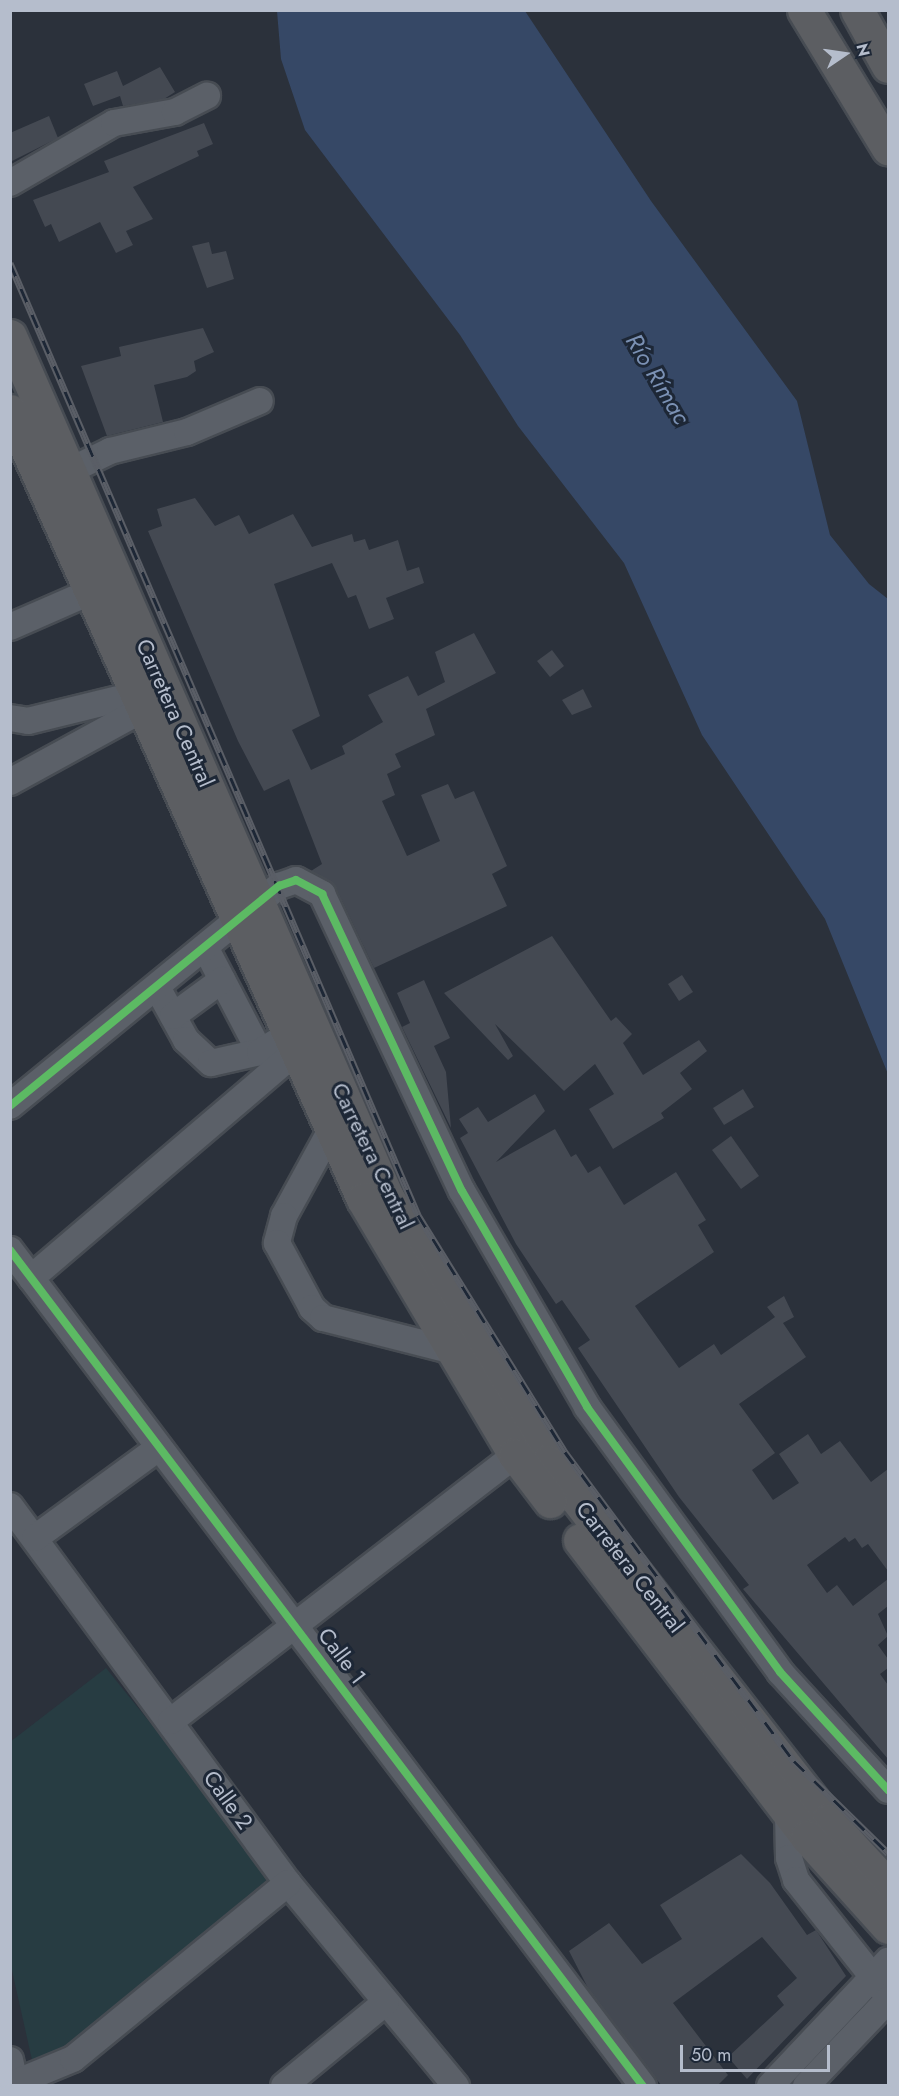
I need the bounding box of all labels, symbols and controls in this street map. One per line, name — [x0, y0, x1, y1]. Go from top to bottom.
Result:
north arrow — [815, 24, 875, 84]
text: N — [850, 41, 876, 59]
water label: Río Rímac — [620, 328, 696, 430]
street label: Carretera Central — [131, 635, 219, 791]
street label: Carretera Central — [326, 1079, 420, 1233]
street label: Carretera Central — [570, 1496, 690, 1638]
street label: Calle 1 — [312, 1623, 372, 1689]
street label: Calle 2 — [198, 1765, 258, 1835]
scale bar — [683, 2033, 833, 2071]
text: 50 m — [691, 2042, 731, 2068]

